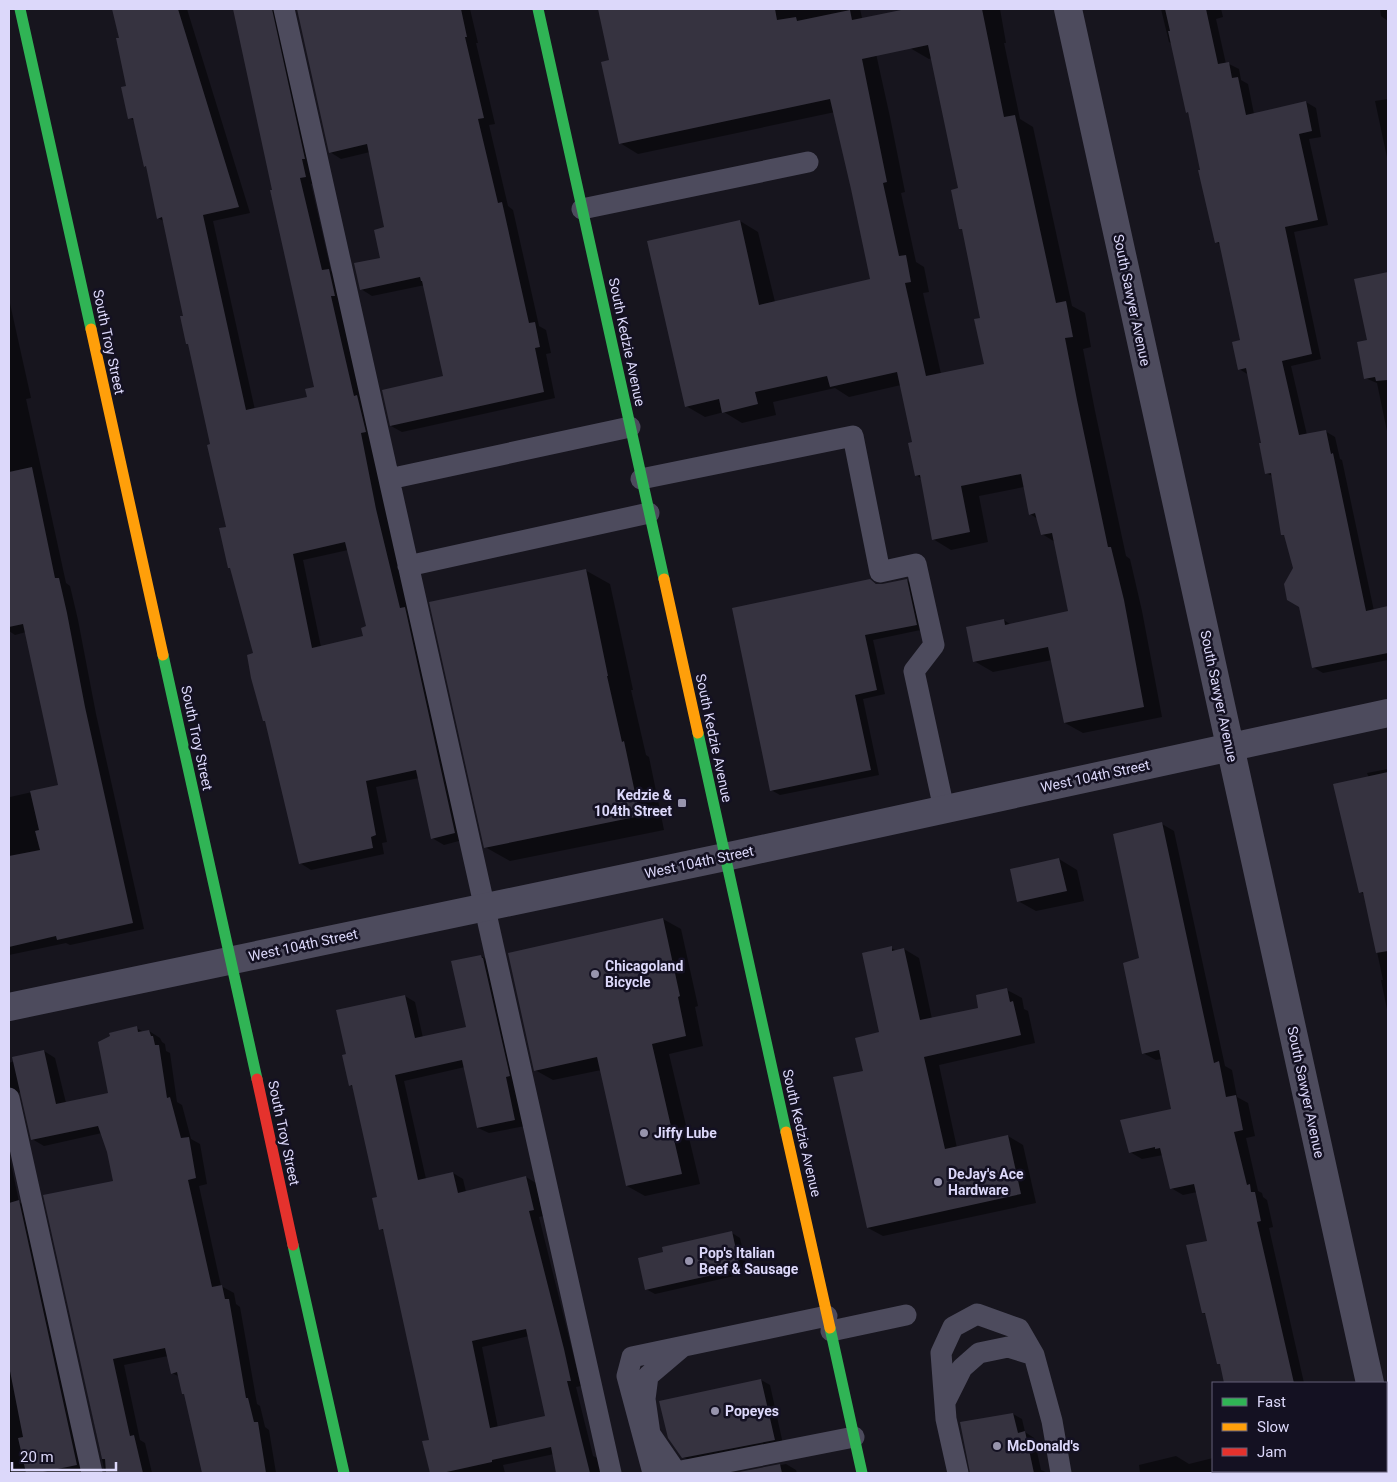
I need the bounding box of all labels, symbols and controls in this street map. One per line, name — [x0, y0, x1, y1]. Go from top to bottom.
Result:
street label: South Sawyer Avenue — [1110, 233, 1154, 367]
street label: South Kedzie Avenue — [606, 276, 648, 408]
street label: South Troy Street — [90, 288, 128, 396]
street label: South Sawyer Avenue — [1197, 629, 1241, 763]
street label: South Kedzie Avenue — [693, 672, 735, 804]
street label: South Troy Street — [178, 684, 216, 792]
street label: West 104th Street — [1039, 757, 1151, 795]
place label: Kedzie & 104th Street — [594, 787, 673, 819]
marker: Kedzie & 104th Street — [676, 797, 688, 809]
street label: West 104th Street — [643, 843, 755, 881]
street label: West 104th Street — [247, 926, 359, 964]
place label: Chicagoland Bicycle — [605, 958, 683, 990]
marker: Chicagoland Bicycle — [589, 968, 601, 980]
street label: South Sawyer Avenue — [1284, 1025, 1328, 1159]
street label: South Kedzie Avenue — [780, 1068, 824, 1198]
street label: South Troy Street — [265, 1079, 303, 1187]
place label: Jiffy Lube — [654, 1125, 717, 1141]
marker: Jiffy Lube — [638, 1127, 650, 1139]
place label: DeJay's Ace Hardware — [948, 1166, 1024, 1198]
marker: DeJay's Ace Hardware — [932, 1176, 944, 1188]
place label: Pop's Italian Beef & Sausage — [699, 1245, 799, 1277]
marker: Pop's Italian Beef & Sausage — [683, 1255, 695, 1267]
legend — [1212, 1382, 1387, 1472]
text: Fast — [1257, 1393, 1286, 1411]
place label: Popeyes — [725, 1403, 779, 1419]
marker: Popeyes — [709, 1405, 721, 1417]
text: Slow — [1257, 1418, 1289, 1436]
place label: McDonald's — [1007, 1438, 1079, 1454]
scale bar — [12, 1440, 116, 1472]
marker: McDonald's — [991, 1440, 1003, 1452]
text: Jam — [1257, 1443, 1287, 1461]
text: 20 m — [20, 1448, 54, 1466]

